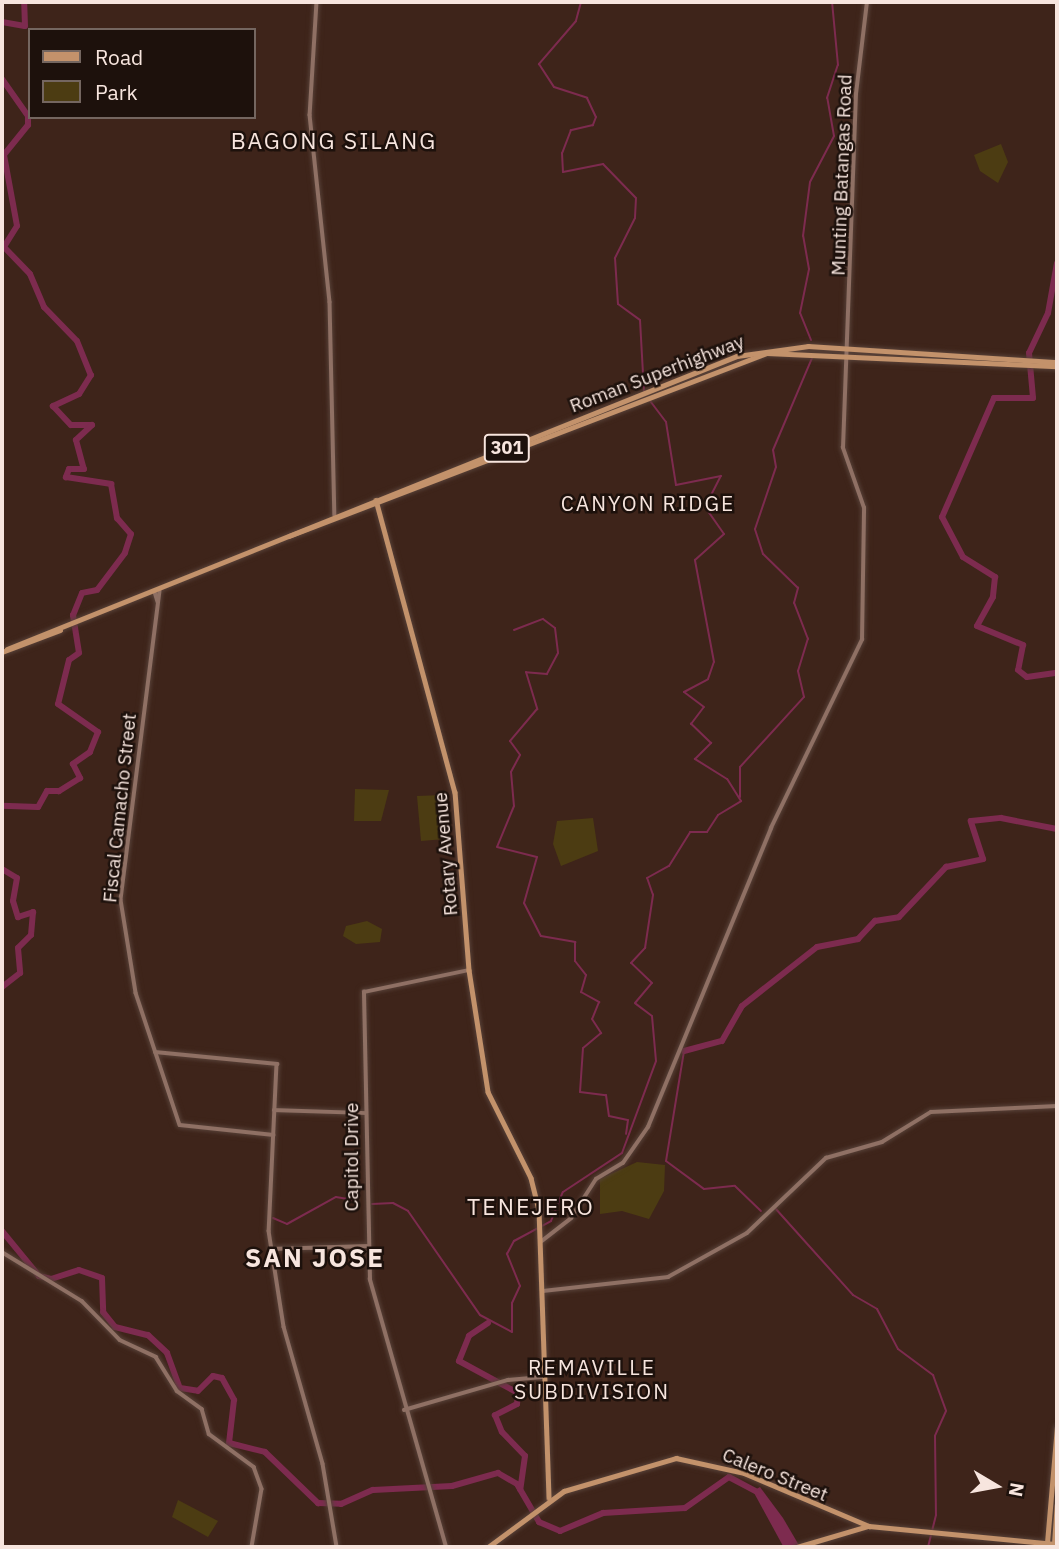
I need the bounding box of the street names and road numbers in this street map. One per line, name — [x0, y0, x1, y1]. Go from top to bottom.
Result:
street label: Munting Batangas Road — [827, 74, 857, 276]
street label: Roman Superhighway — [567, 330, 747, 418]
road number: 301 — [482, 434, 532, 462]
street label: Fiscal Camacho Street — [99, 712, 141, 904]
street label: Rotary Avenue — [429, 791, 463, 917]
street label: Capitol Drive — [341, 1103, 363, 1211]
street label: Calero Street — [719, 1444, 831, 1506]

